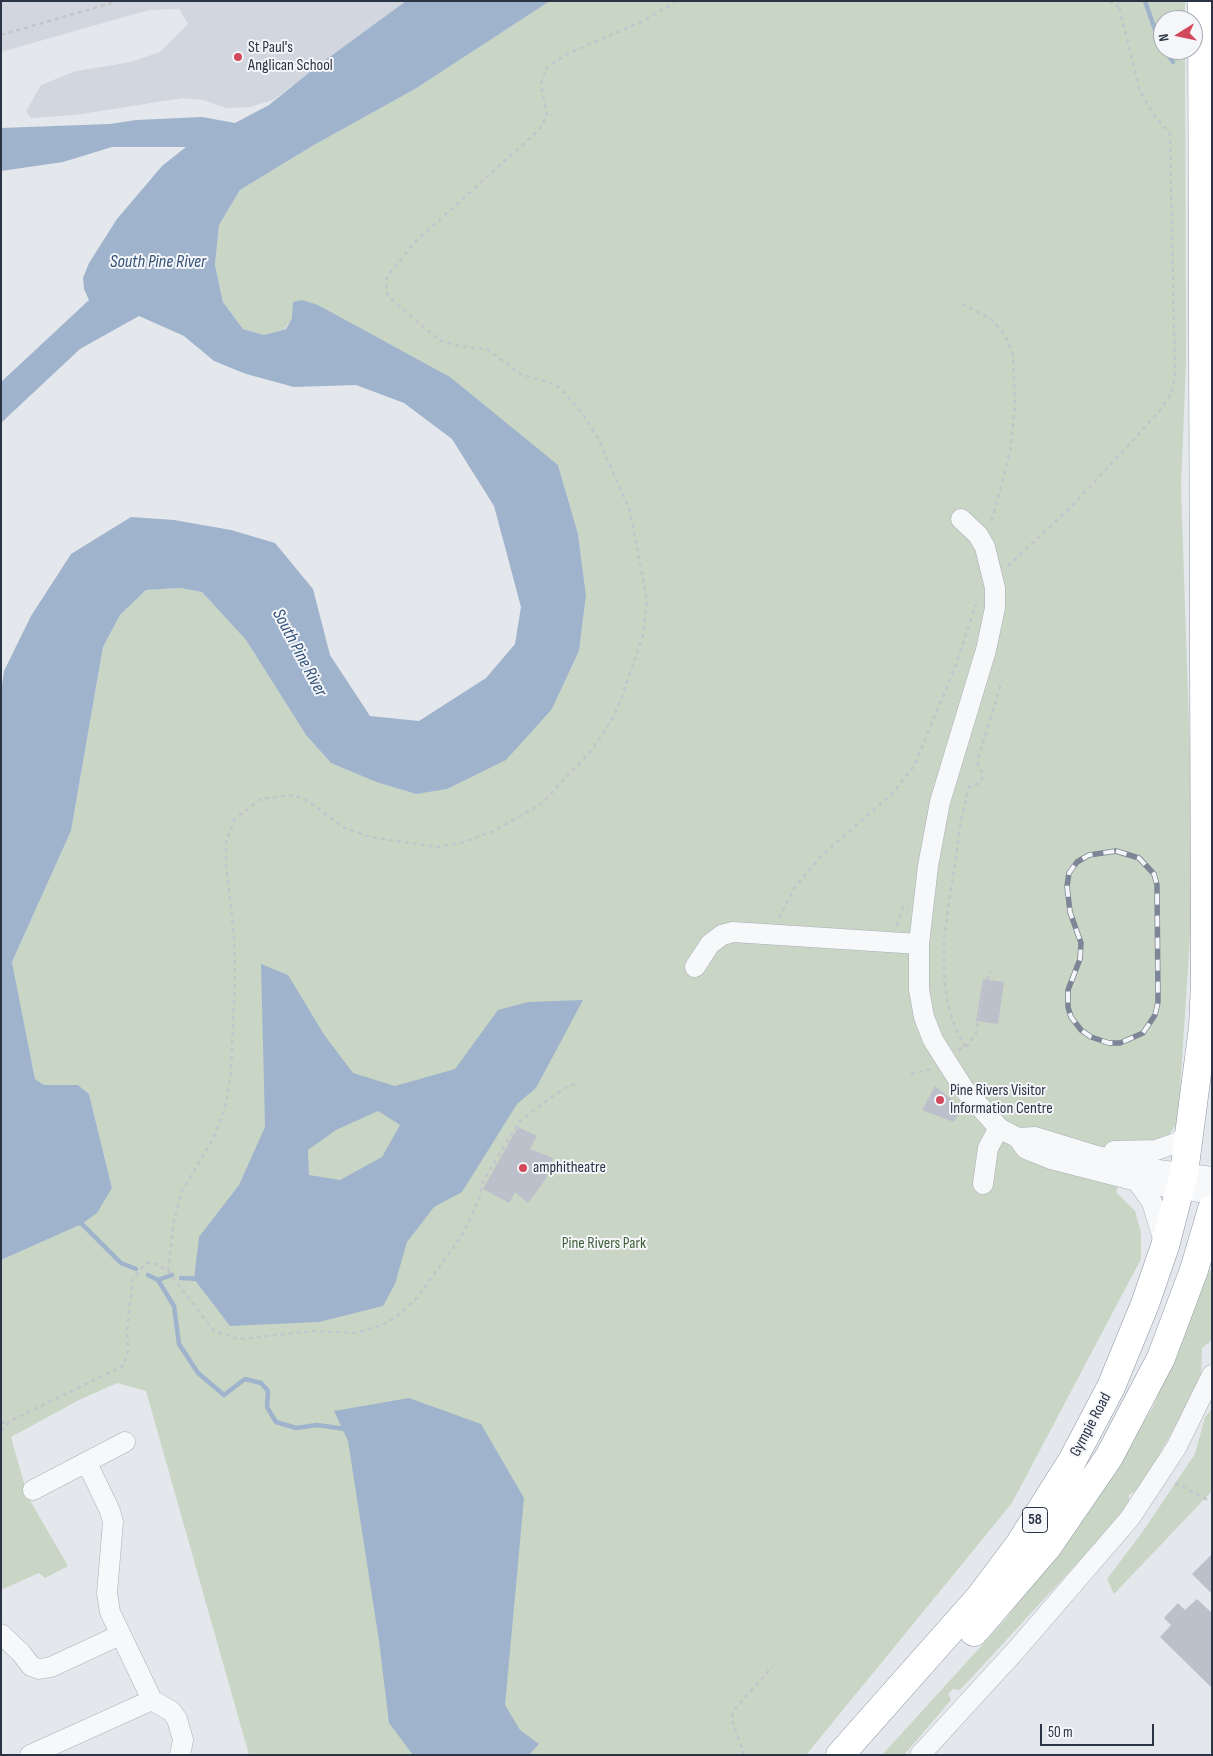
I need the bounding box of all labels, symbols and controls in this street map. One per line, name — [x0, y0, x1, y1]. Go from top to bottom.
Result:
north arrow — [1153, 10, 1203, 60]
text: N — [1155, 32, 1173, 43]
place label: St Paul's Anglican School — [248, 38, 333, 76]
marker: St Paul's Anglican School — [232, 51, 244, 63]
water label: South Pine River — [110, 251, 206, 273]
water label: South Pine River — [267, 605, 331, 701]
place label: Pine Rivers Visitor Information Centre — [950, 1081, 1053, 1119]
marker: Pine Rivers Visitor Information Centre — [934, 1094, 946, 1106]
place label: amphitheatre — [533, 1158, 606, 1178]
marker: amphitheatre — [517, 1162, 529, 1174]
park label: Pine Rivers Park — [562, 1234, 646, 1254]
street label: Gympie Road — [1066, 1390, 1116, 1460]
road number: 58 — [1022, 1508, 1048, 1532]
scale bar — [1043, 1714, 1157, 1746]
text: 50 m — [1048, 1723, 1073, 1742]

